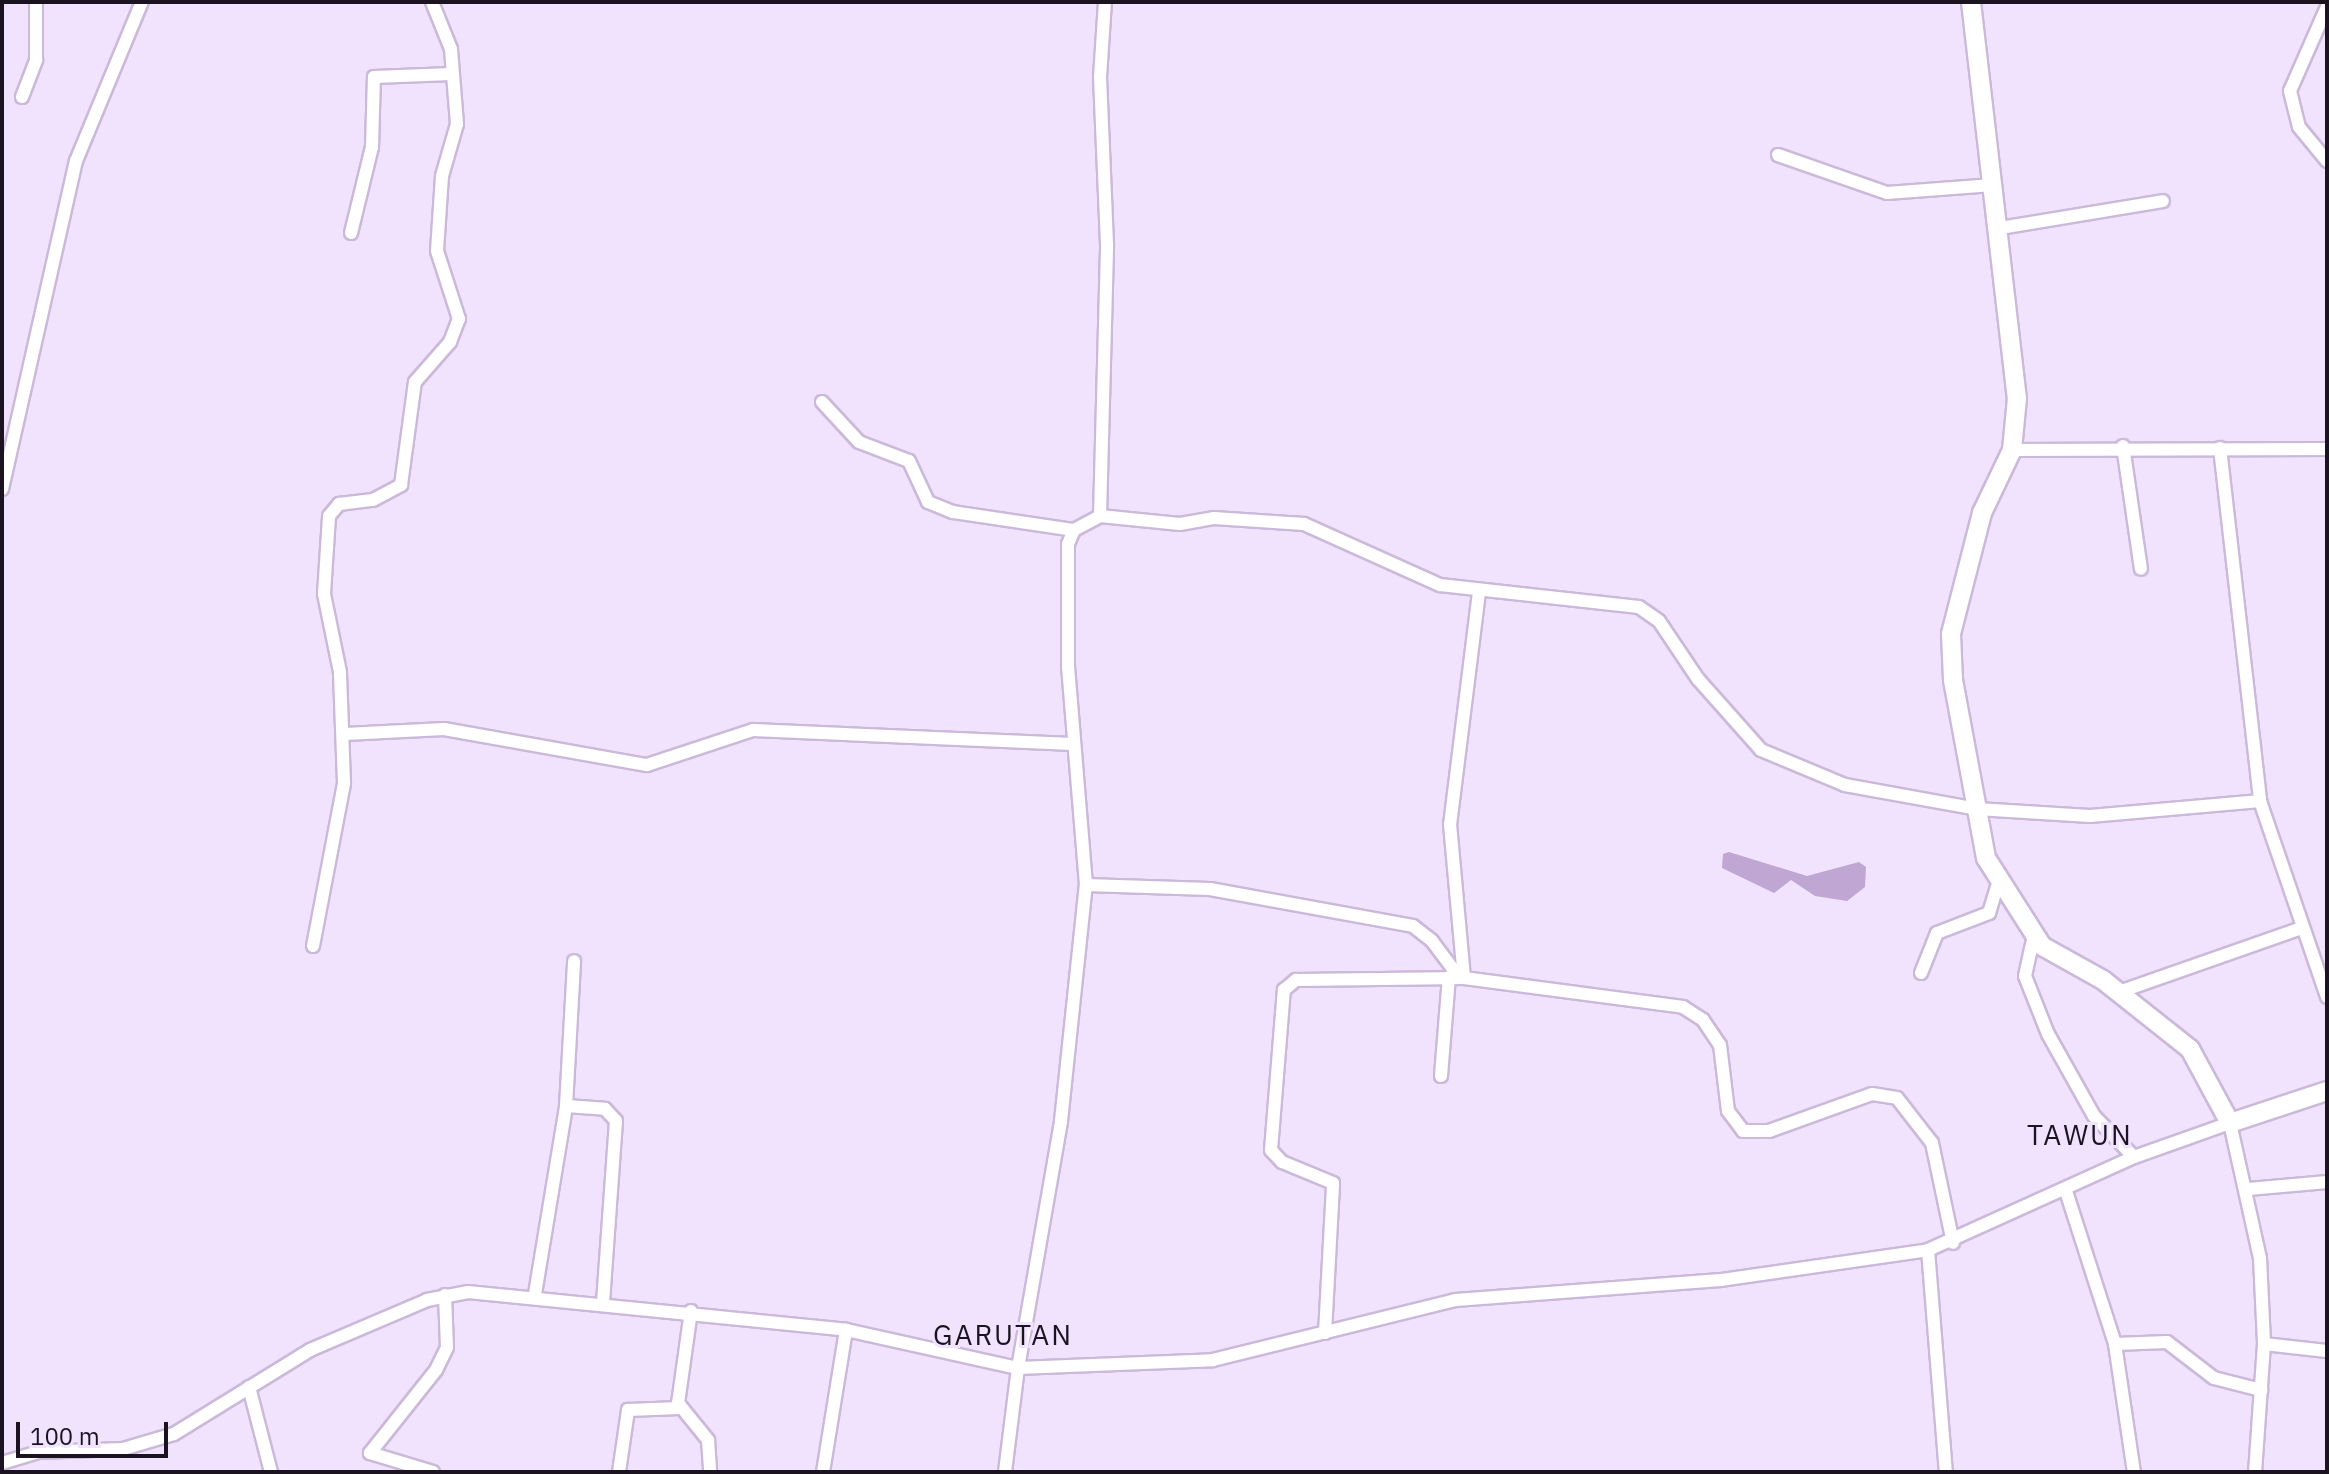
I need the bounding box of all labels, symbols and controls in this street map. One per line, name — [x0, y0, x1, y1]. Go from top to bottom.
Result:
district label: TAWUN — [2027, 1118, 2133, 1152]
district label: GARUTAN — [933, 1318, 1073, 1352]
scale bar — [20, 1406, 172, 1456]
text: 100 m — [30, 1420, 100, 1452]

